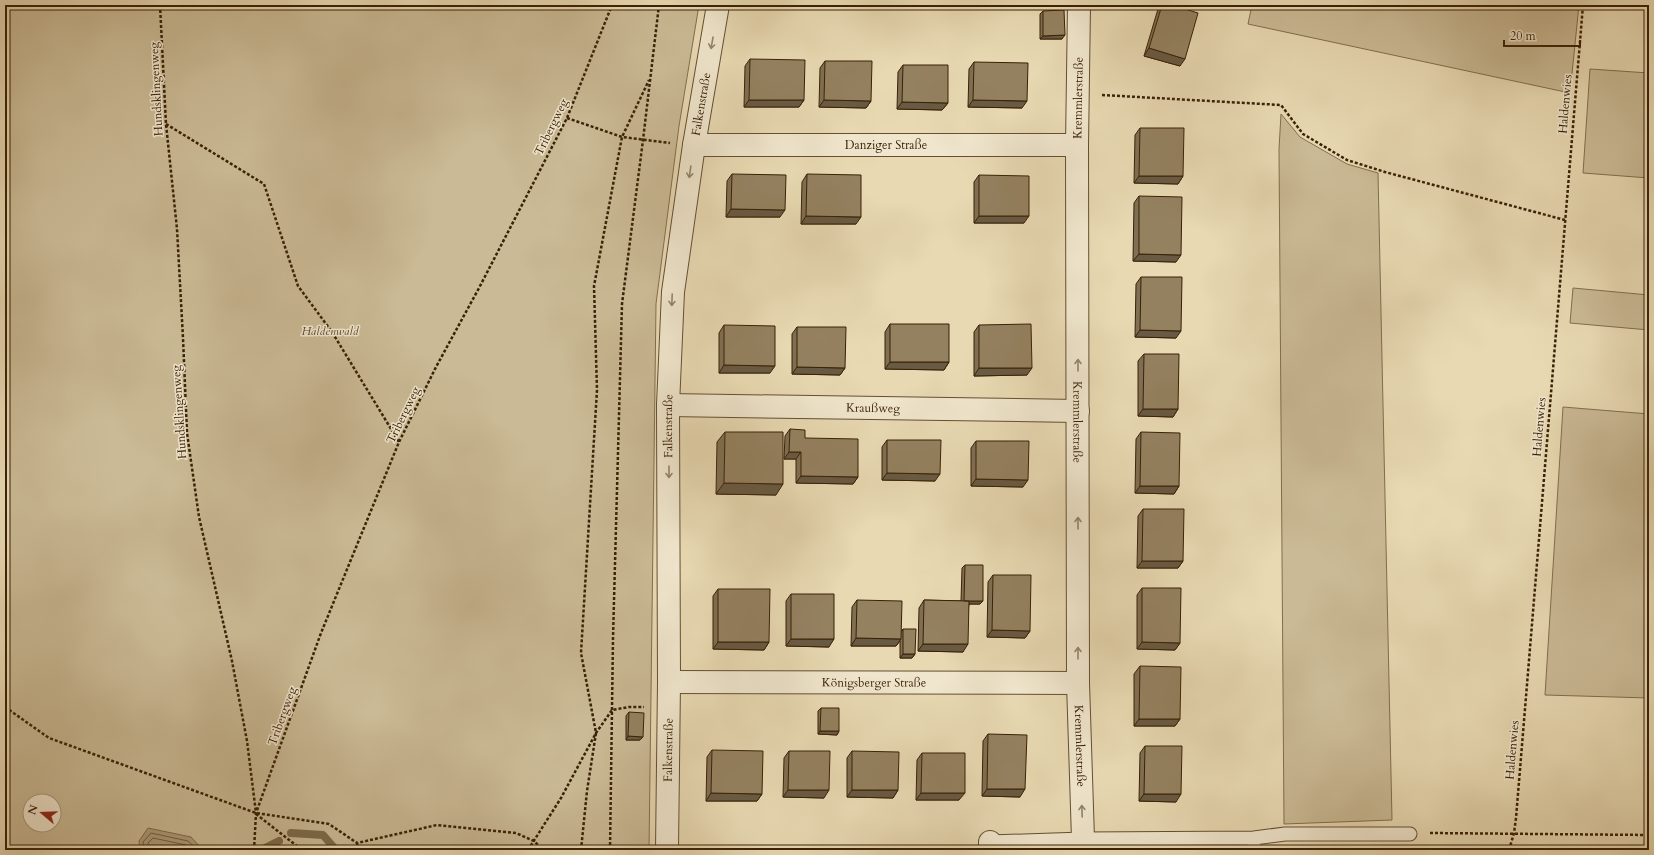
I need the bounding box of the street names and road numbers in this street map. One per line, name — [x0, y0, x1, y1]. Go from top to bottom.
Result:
street label: Hundsklingenweg — [146, 41, 166, 137]
street label: Kremmlerstraße — [1069, 57, 1087, 139]
street label: Falkenstraße — [688, 71, 714, 137]
street label: Haldenwies — [1554, 74, 1576, 134]
street label: Tribergweg — [530, 96, 572, 158]
street label: Danziger Straße — [845, 137, 927, 153]
street label: Hundsklingenweg — [168, 364, 190, 460]
street label: Kremmlerstraße — [1069, 381, 1086, 463]
street label: Tribergweg — [382, 384, 424, 446]
street label: Falkenstraße — [660, 394, 676, 458]
street label: Haldenwies — [1528, 397, 1550, 457]
street label: Kraußweg — [846, 400, 900, 416]
street label: Königsberger Straße — [822, 674, 926, 691]
street label: Tribergweg — [264, 684, 300, 748]
street label: Kremmlerstraße — [1071, 705, 1089, 787]
street label: Falkenstraße — [660, 718, 677, 782]
street label: Haldenwies — [1501, 720, 1523, 780]

